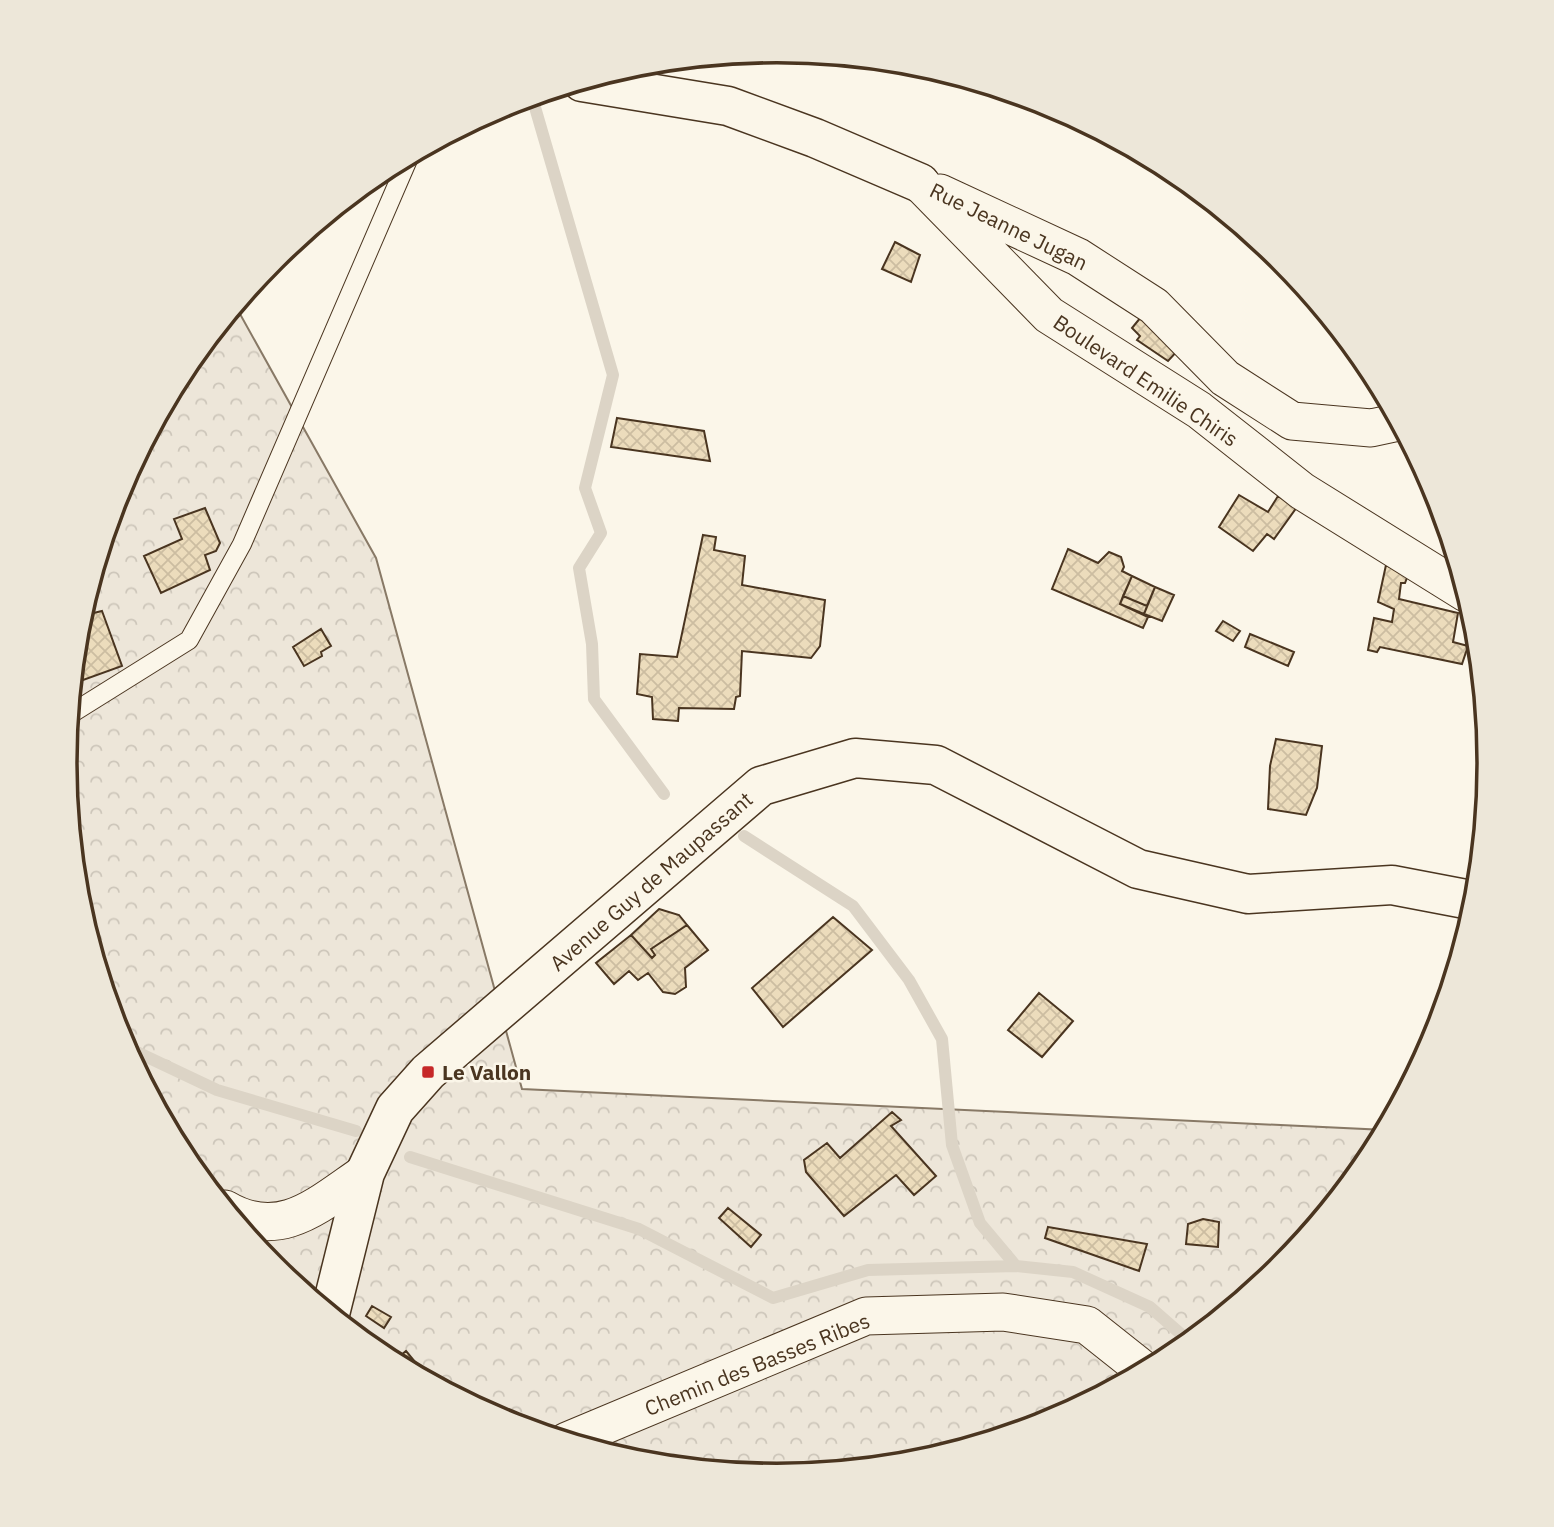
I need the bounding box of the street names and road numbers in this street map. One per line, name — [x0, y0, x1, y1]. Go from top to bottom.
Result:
street label: Rue Jeanne Jugan — [925, 176, 1093, 276]
street label: Boulevard Emilie Chiris — [1048, 308, 1244, 452]
street label: Avenue Guy de Maupassant — [544, 785, 758, 977]
street label: Chemin des Basses Ribes — [640, 1306, 874, 1422]

